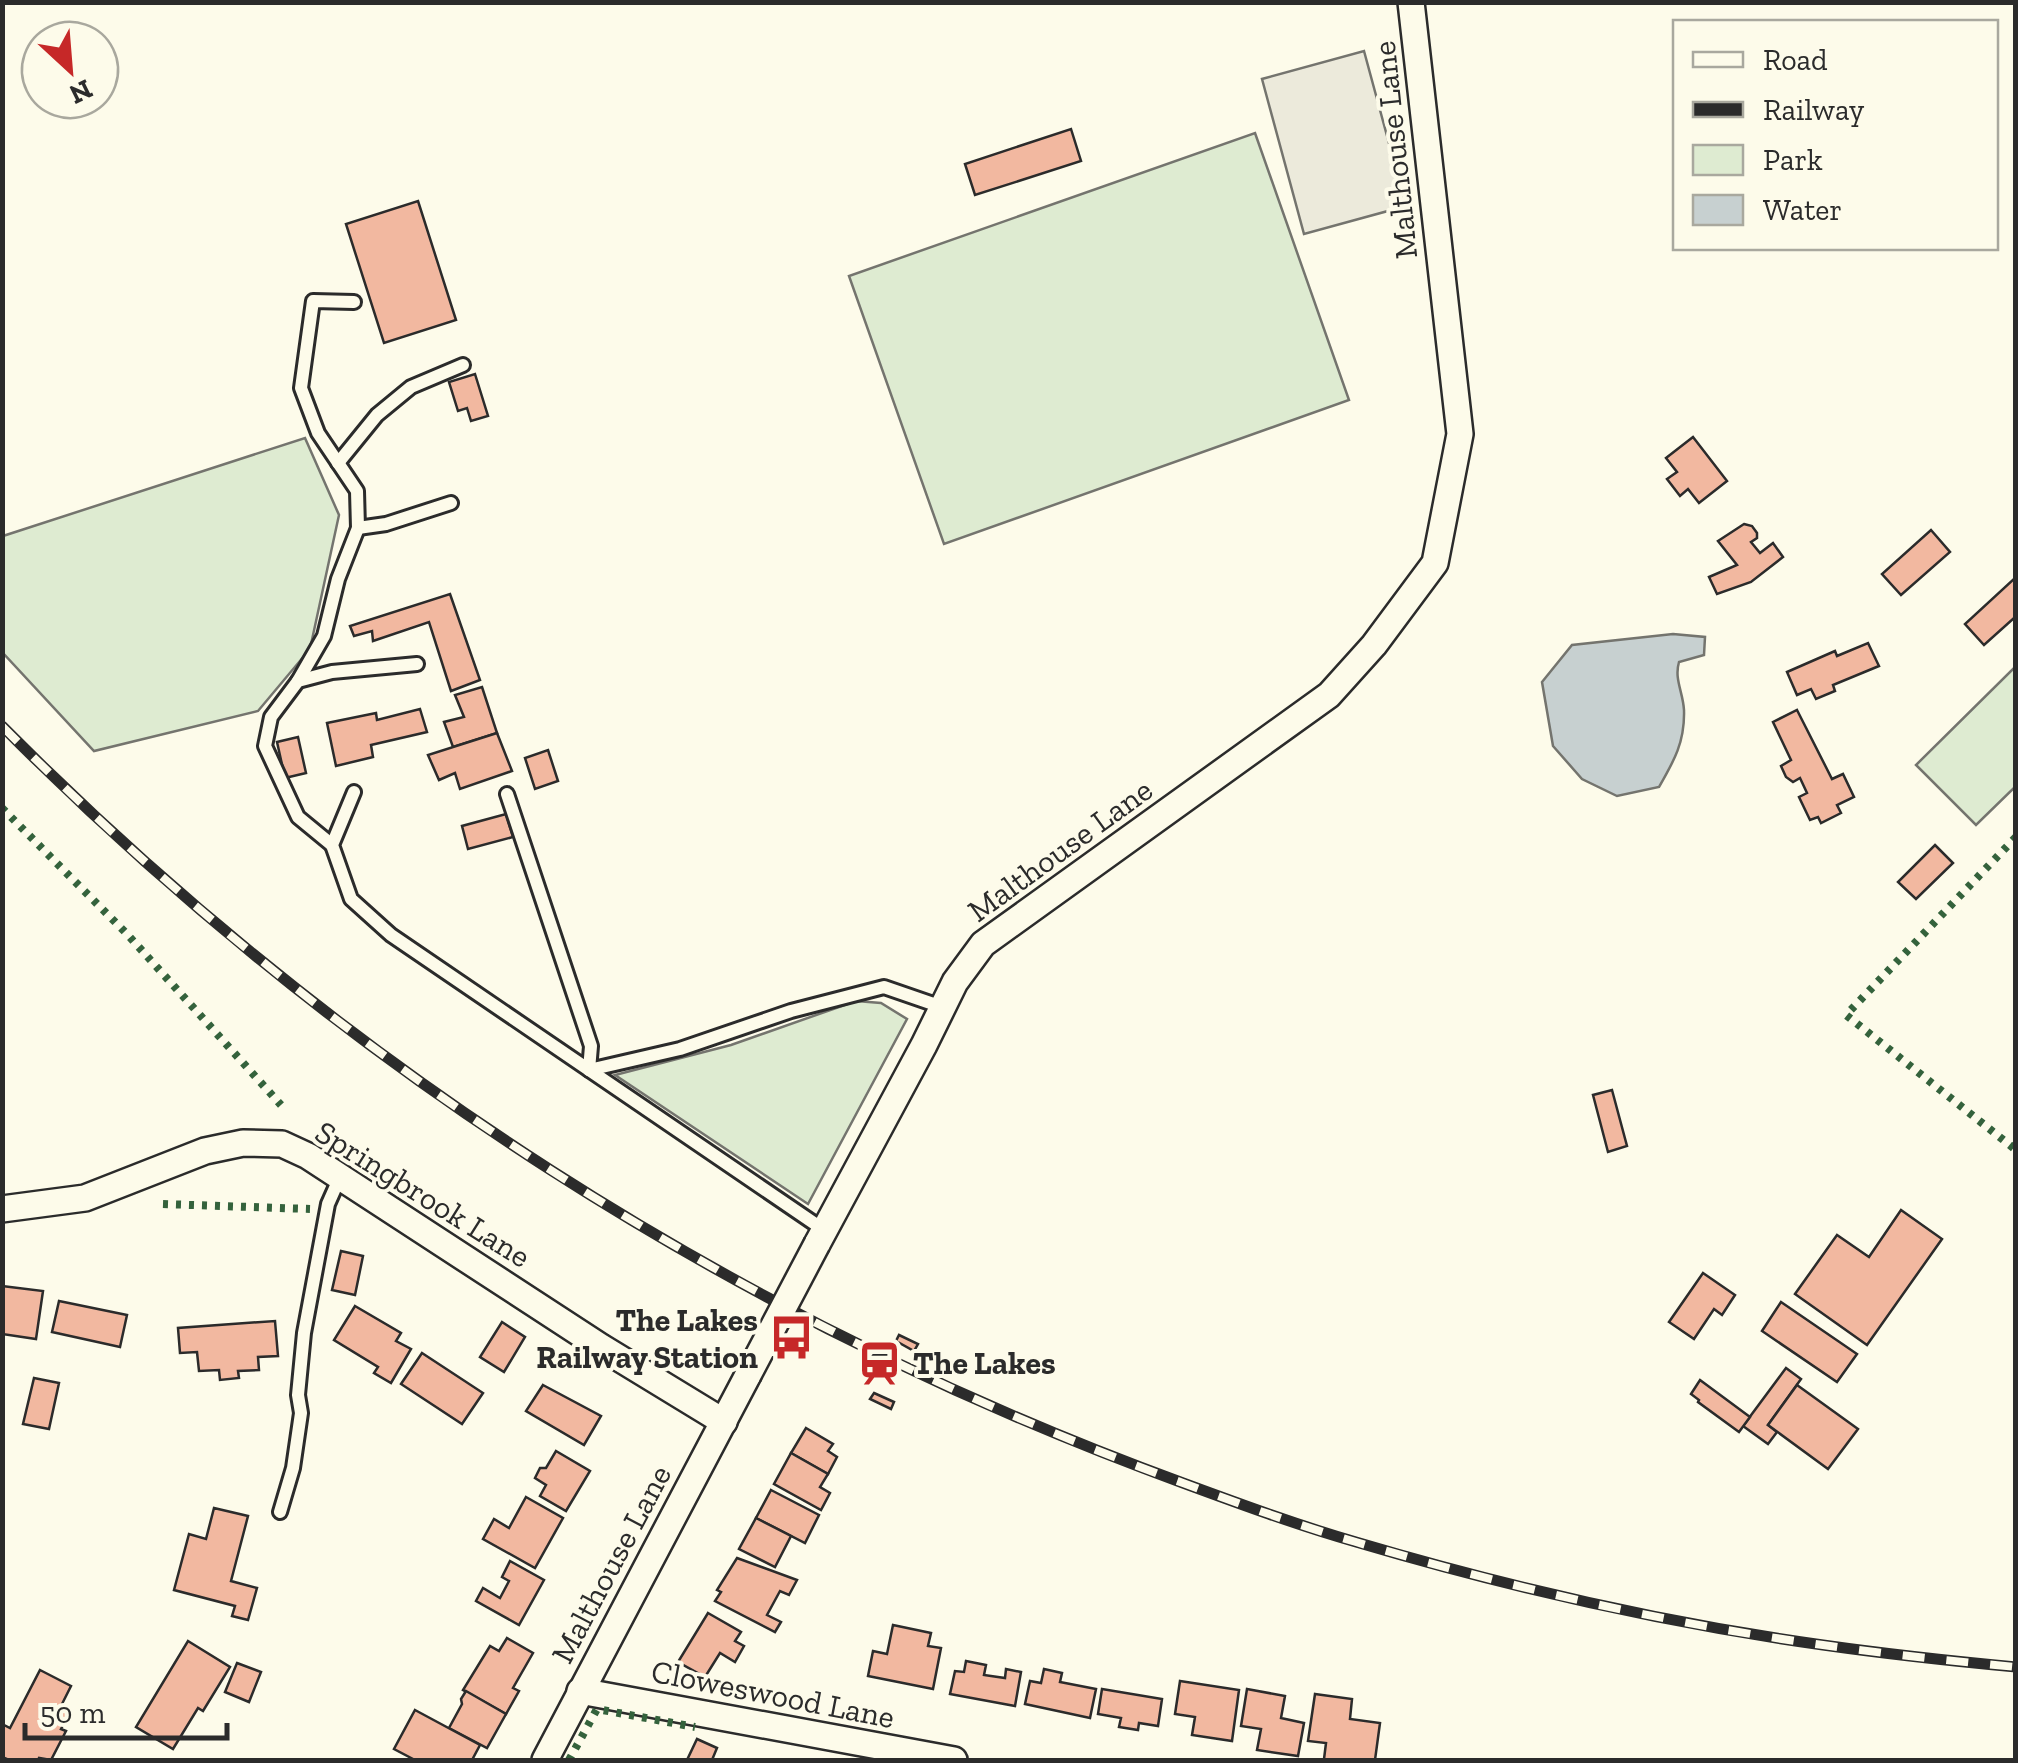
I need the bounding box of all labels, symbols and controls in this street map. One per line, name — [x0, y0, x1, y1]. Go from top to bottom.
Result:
north arrow — [20, 20, 120, 120]
legend — [1673, 20, 1998, 250]
street label: Malthouse Lane — [1365, 39, 1425, 261]
text: Road — [1763, 42, 1828, 78]
text: N — [64, 73, 98, 112]
text: Railway — [1763, 92, 1865, 128]
text: Park — [1763, 142, 1823, 178]
text: Water — [1763, 192, 1842, 228]
street label: Malthouse Lane — [960, 770, 1160, 930]
street label: Springbrook Lane — [308, 1113, 538, 1275]
place label: The Lakes Railway Station — [536, 1301, 758, 1376]
bus stop icon: The Lakes Railway Station — [767, 1314, 815, 1362]
station icon: The Lakes — [856, 1339, 904, 1387]
place label: The Lakes — [913, 1344, 1056, 1382]
street label: Malthouse Lane — [543, 1459, 679, 1669]
street label: Cloweswood Lane — [648, 1652, 898, 1736]
scale bar — [25, 1678, 228, 1740]
text: 50 m — [40, 1695, 105, 1731]

